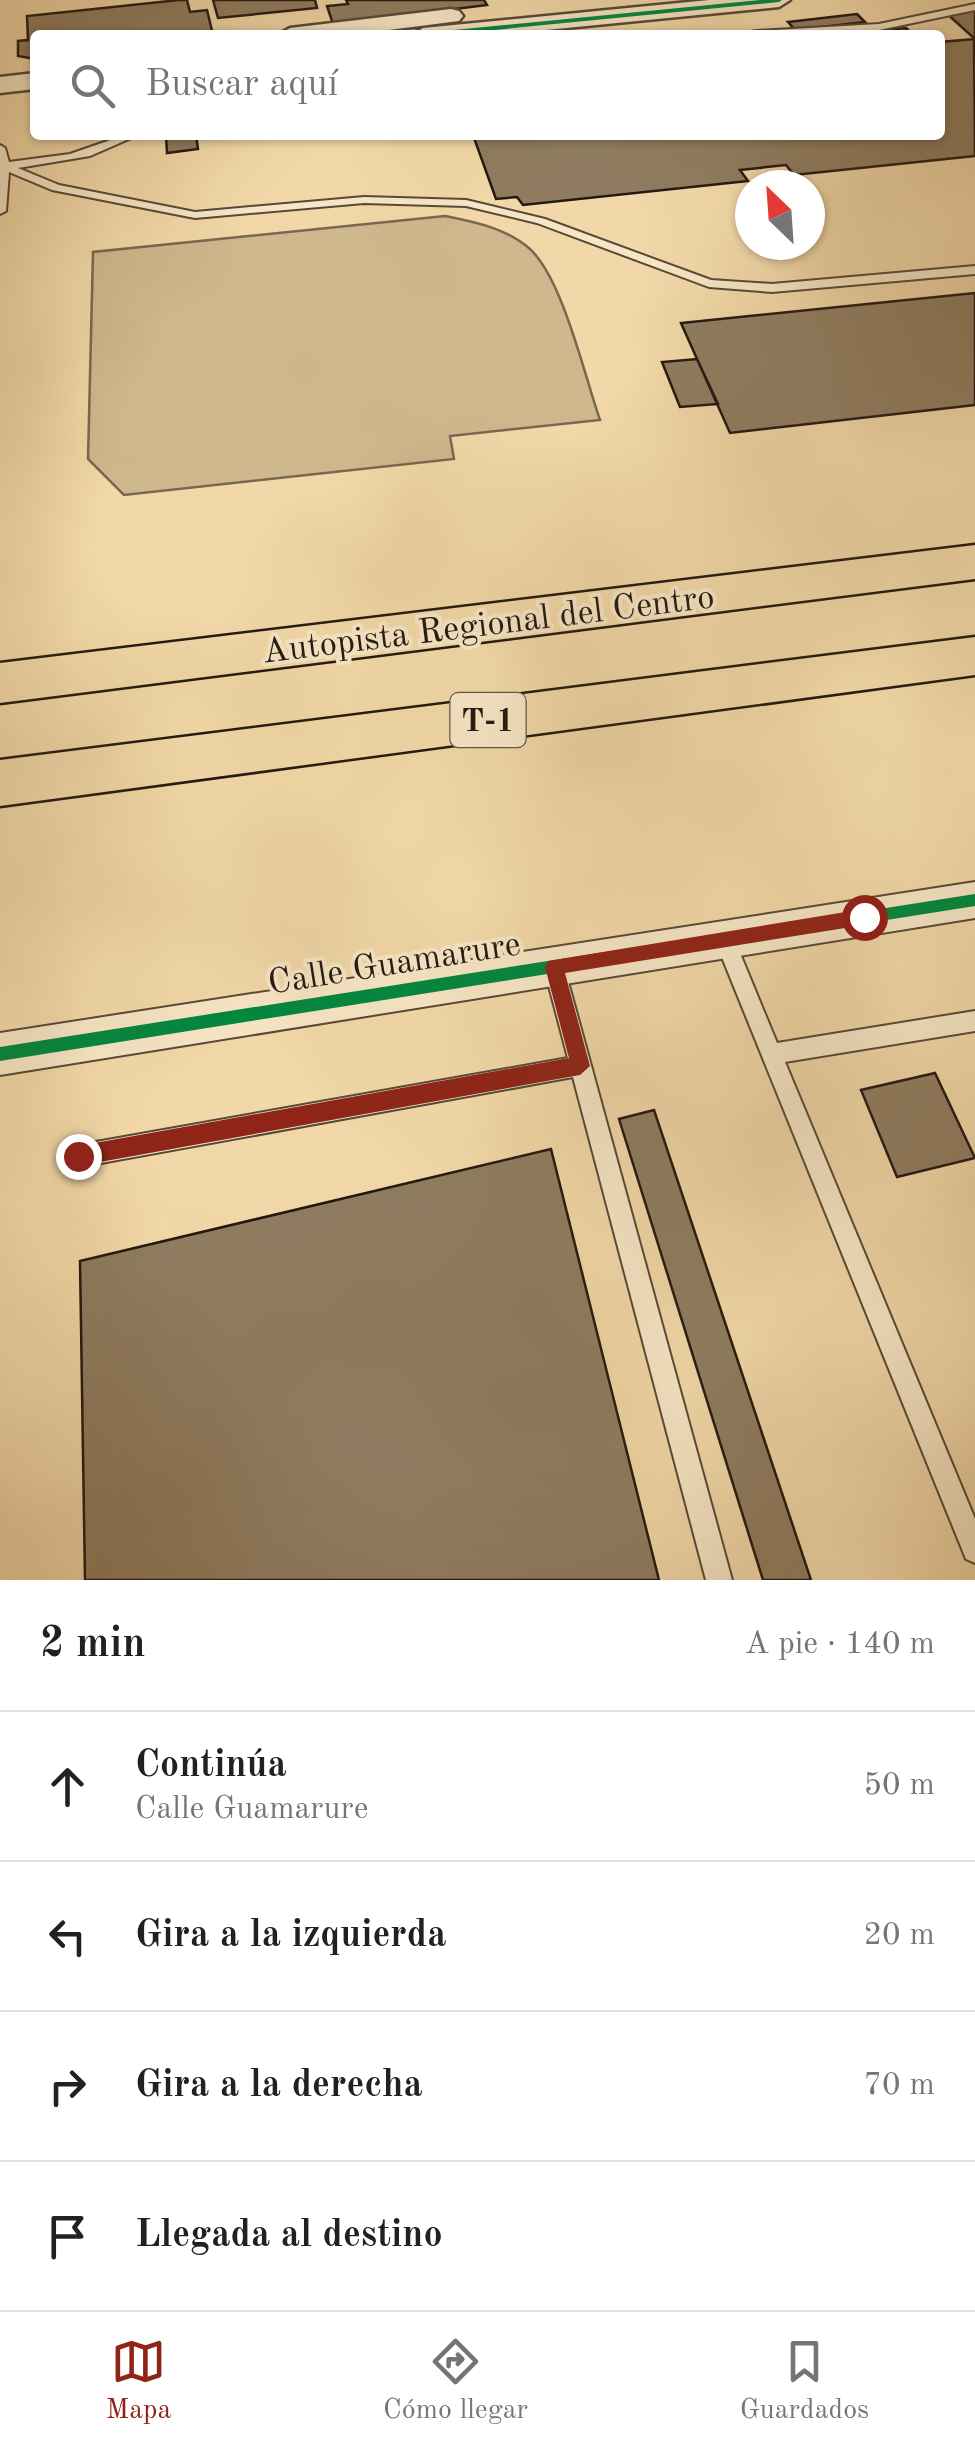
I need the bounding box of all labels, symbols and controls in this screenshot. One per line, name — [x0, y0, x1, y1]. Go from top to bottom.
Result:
search box — [30, 30, 945, 140]
icon: search — [65, 58, 120, 113]
text: Buscar aquí — [145, 66, 338, 104]
north arrow — [735, 170, 825, 260]
street label: Autopista Regional del Centro — [260, 580, 716, 671]
road number: T-1 — [450, 693, 526, 747]
route start — [842, 895, 888, 941]
street label: Calle Guamarure — [266, 927, 523, 1002]
route end — [56, 1134, 102, 1180]
text: 2 min — [40, 1624, 146, 1666]
text: A pie · 140 m — [745, 1629, 935, 1661]
text: Continúa — [135, 1747, 287, 1785]
icon: ahead — [40, 1759, 95, 1814]
text: 50 m — [864, 1770, 935, 1802]
text: Calle Guamarure — [135, 1794, 368, 1826]
icon: left — [40, 1909, 95, 1964]
text: Gira a la izquierda — [135, 1917, 447, 1955]
text: 20 m — [864, 1920, 935, 1952]
icon: right — [40, 2059, 95, 2114]
text: Gira a la derecha — [135, 2067, 423, 2105]
text: 70 m — [864, 2070, 935, 2102]
icon: arrive — [40, 2209, 95, 2264]
text: Llegada al destino — [135, 2217, 443, 2255]
tab: Mapa — [106, 2334, 171, 2429]
tab: Cómo llegar — [383, 2334, 528, 2429]
tab: Guardados — [740, 2334, 869, 2429]

